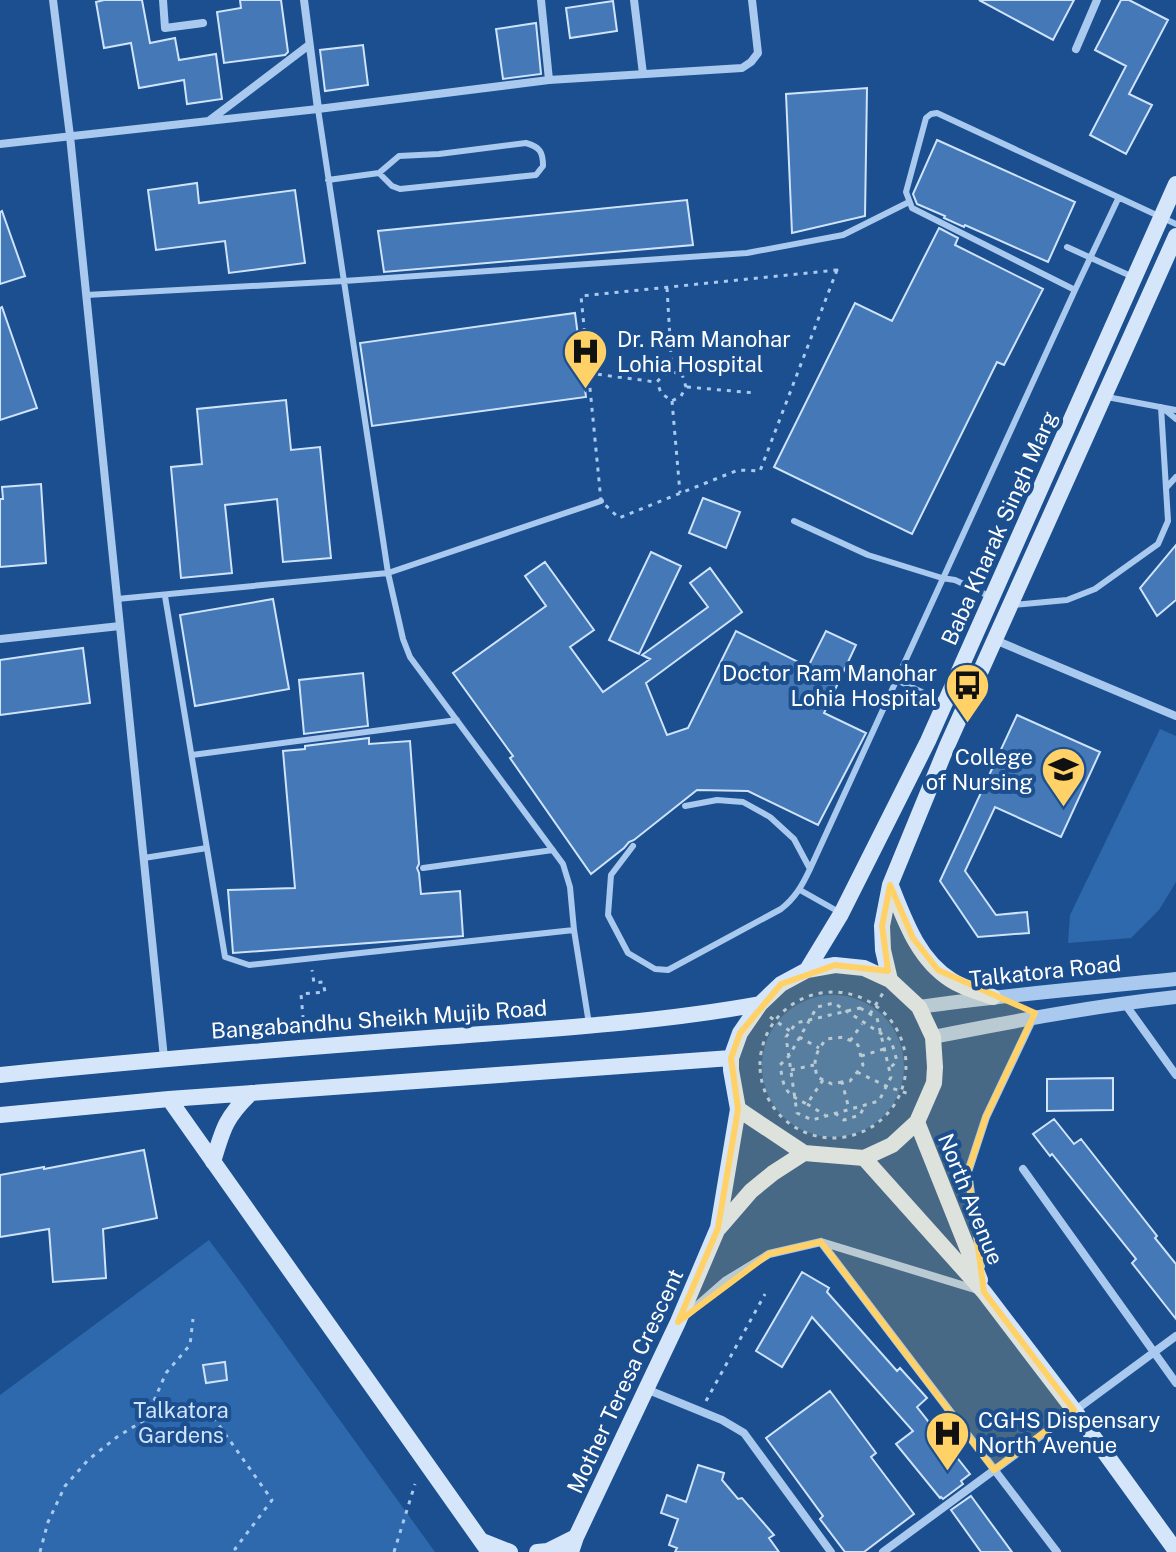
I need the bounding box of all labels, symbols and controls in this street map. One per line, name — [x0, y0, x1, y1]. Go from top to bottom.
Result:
place label: Dr. Ram Manohar Lohia Hospital — [617, 326, 791, 377]
hospital icon: Dr. Ram Manohar Lohia Hospital — [562, 328, 610, 391]
street label: Baba Kharak Singh Marg — [936, 407, 1062, 649]
place label: Doctor Ram Manohar Lohia Hospital — [722, 660, 937, 711]
bus stop icon: Doctor Ram Manohar Lohia Hospital — [944, 662, 992, 725]
place label: College of Nursing — [926, 744, 1033, 795]
school or university icon: College of Nursing — [1040, 746, 1088, 809]
street label: Talkatora Road — [968, 950, 1122, 992]
street label: Bangabandhu Sheikh Mujib Road — [210, 994, 548, 1044]
street label: North Avenue — [933, 1130, 1009, 1268]
street label: Mother Teresa Crescent — [562, 1265, 688, 1497]
park label: Talkatora Gardens — [133, 1397, 229, 1448]
place label: CGHS Dispensary North Avenue — [978, 1407, 1160, 1458]
hospital icon: CGHS Dispensary North Avenue — [923, 1409, 971, 1472]

